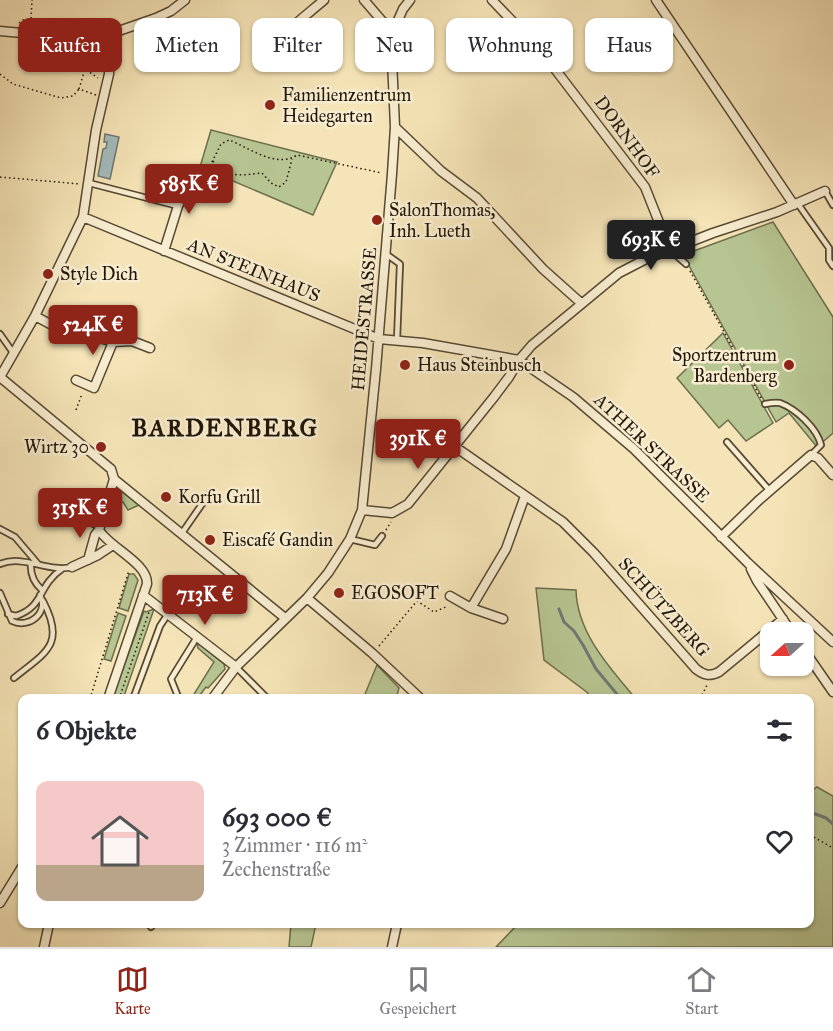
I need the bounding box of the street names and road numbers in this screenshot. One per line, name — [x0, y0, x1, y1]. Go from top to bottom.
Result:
street label: DORNHOF — [590, 92, 664, 183]
street label: AN STEINHAUS — [183, 233, 324, 307]
street label: HEIDESTRASSE — [347, 246, 381, 392]
street label: ATHER STRASSE — [589, 388, 714, 507]
street label: SCHÜTZBERG — [614, 552, 715, 661]

